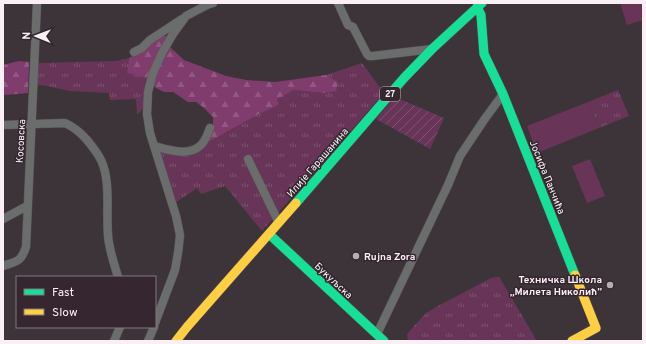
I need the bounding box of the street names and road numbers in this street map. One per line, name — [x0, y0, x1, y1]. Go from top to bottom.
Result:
road number: 27 — [380, 87, 400, 101]
street label: Косовска — [14, 119, 29, 164]
street label: Илије Гарашанина — [284, 126, 352, 200]
street label: Јосифа Панчића — [526, 139, 567, 216]
street label: Букуљска — [311, 260, 355, 302]

